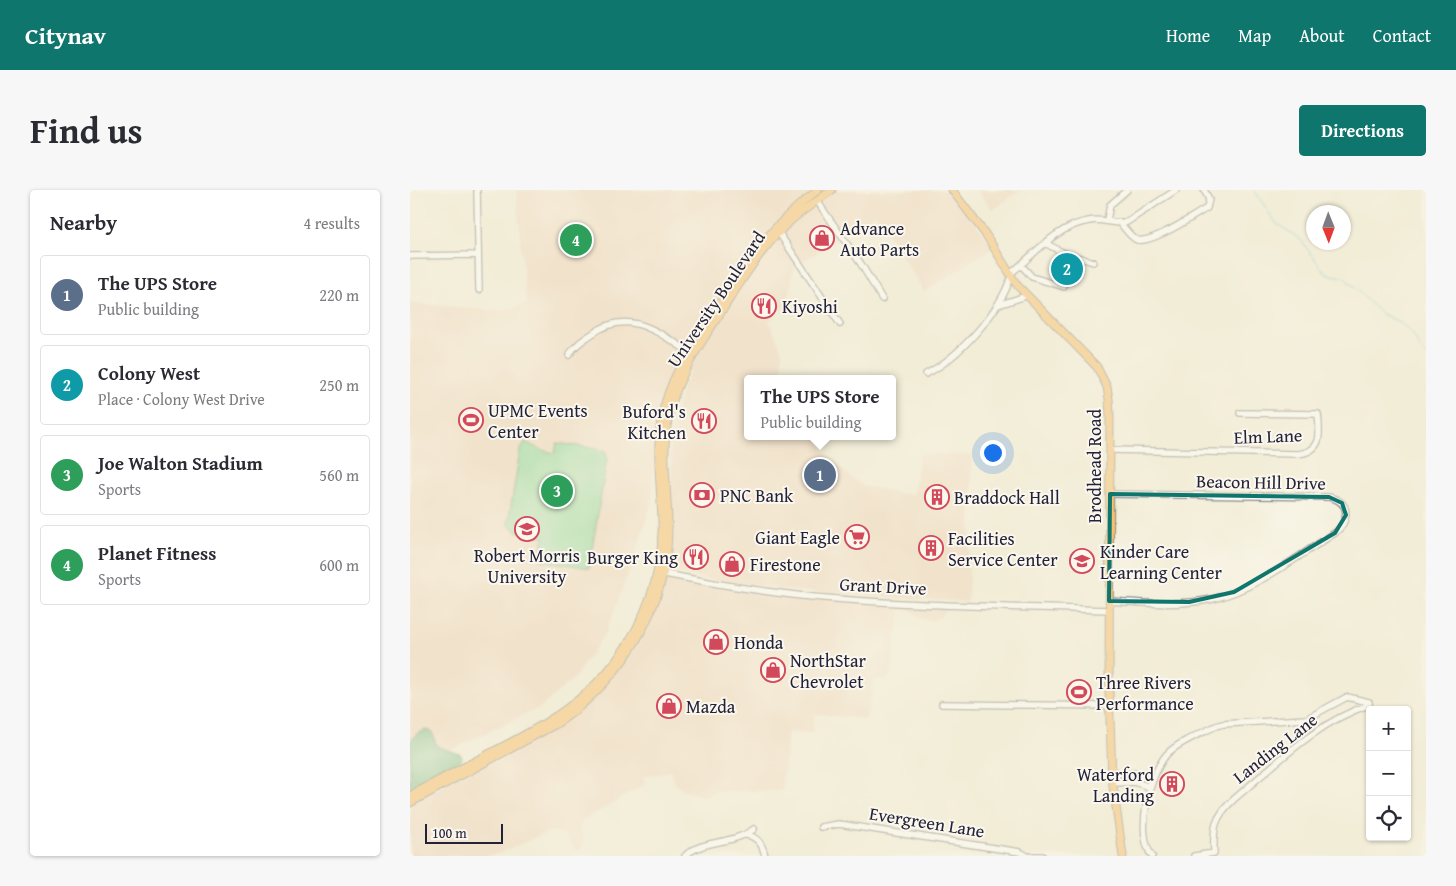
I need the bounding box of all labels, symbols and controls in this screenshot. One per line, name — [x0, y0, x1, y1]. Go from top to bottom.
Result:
text: Citynav — [25, 18, 106, 53]
text: Home — [1166, 22, 1210, 49]
text: Map — [1238, 22, 1271, 49]
text: About — [1299, 22, 1345, 49]
text: Contact — [1373, 22, 1431, 49]
text: Find us — [30, 105, 143, 156]
button: Directions — [1299, 105, 1426, 156]
north arrow — [1306, 205, 1351, 250]
text: Nearby — [50, 207, 117, 238]
text: 4 results — [303, 211, 360, 235]
place label: Advance Auto Parts — [840, 215, 919, 263]
pin: 4 — [560, 221, 592, 259]
street label: University Boulevard — [660, 225, 772, 373]
shop icon: Advance Auto Parts — [809, 225, 835, 251]
pin: 2 — [1051, 250, 1083, 288]
text: The UPS Store — [98, 269, 217, 297]
text: 1 — [63, 283, 71, 307]
text: 220 m — [319, 283, 359, 307]
restaurant icon: Kiyoshi — [751, 293, 777, 319]
place label: Kiyoshi — [782, 293, 838, 320]
text: Public building — [98, 297, 199, 321]
text: Colony West — [98, 359, 200, 387]
text: 2 — [63, 373, 71, 397]
text: 250 m — [319, 373, 359, 397]
popup — [744, 375, 896, 440]
text: The UPS Store — [760, 382, 880, 410]
text: Place · Colony West Drive — [98, 387, 265, 411]
place label: UPMC Events Center — [488, 397, 588, 445]
place label: Buford's Kitchen — [622, 398, 686, 446]
sports icon: UPMC Events Center — [458, 407, 484, 433]
restaurant icon: Buford's Kitchen — [691, 408, 717, 434]
street label: Brodhead Road — [1081, 408, 1108, 523]
text: Public building — [760, 410, 862, 434]
street label: Elm Lane — [1233, 421, 1303, 451]
your location — [980, 440, 1006, 466]
text: Joe Walton Stadium — [98, 449, 263, 477]
pin: 1 — [804, 456, 836, 494]
text: 3 — [63, 463, 71, 487]
text: 560 m — [319, 463, 359, 487]
street label: Beacon Hill Drive — [1196, 467, 1326, 497]
pin: 3 — [541, 472, 573, 510]
text: Sports — [98, 477, 141, 501]
bank icon: PNC Bank — [689, 482, 715, 508]
place label: PNC Bank — [720, 482, 794, 509]
building icon: Braddock Hall — [924, 484, 950, 510]
place label: Braddock Hall — [954, 484, 1060, 511]
school or university icon: Robert Morris University — [514, 516, 540, 542]
place label: Giant Eagle — [755, 524, 840, 551]
supermarket icon: Giant Eagle — [844, 524, 870, 550]
place label: Facilities Service Center — [948, 525, 1058, 573]
building icon: Facilities Service Center — [918, 535, 944, 561]
place label: Kinder Care Learning Center — [1100, 538, 1222, 586]
text: Planet Fitness — [98, 539, 216, 567]
place label: Robert Morris University — [474, 542, 580, 590]
place label: Burger King — [587, 544, 678, 571]
restaurant icon: Burger King — [683, 544, 709, 570]
school or university icon: Kinder Care Learning Center — [1069, 548, 1095, 574]
shop icon: Firestone — [719, 551, 745, 577]
place label: Firestone — [750, 551, 821, 578]
text: 4 — [63, 553, 71, 577]
text: 600 m — [319, 553, 359, 577]
text: Sports — [98, 567, 141, 591]
street label: Grant Drive — [839, 570, 927, 602]
shop icon: Honda — [703, 629, 729, 655]
place label: Honda — [734, 629, 784, 656]
place label: NorthStar Chevrolet — [790, 647, 866, 695]
shop icon: NorthStar Chevrolet — [760, 657, 786, 683]
place label: Three Rivers Performance — [1096, 669, 1194, 717]
sports icon: Three Rivers Performance — [1066, 679, 1092, 705]
shop icon: Mazda — [656, 693, 682, 719]
place label: Mazda — [686, 693, 736, 720]
street label: Landing Lane — [1227, 706, 1323, 790]
map controls — [1366, 706, 1411, 841]
button: + — [1366, 706, 1411, 751]
button: − — [1366, 751, 1411, 796]
place label: Waterford Landing — [1077, 761, 1154, 809]
building icon: Waterford Landing — [1159, 771, 1185, 797]
button: locate — [1366, 796, 1411, 841]
street label: Evergreen Lane — [867, 800, 987, 844]
scale bar — [425, 821, 502, 844]
text: 100 m — [432, 823, 467, 843]

